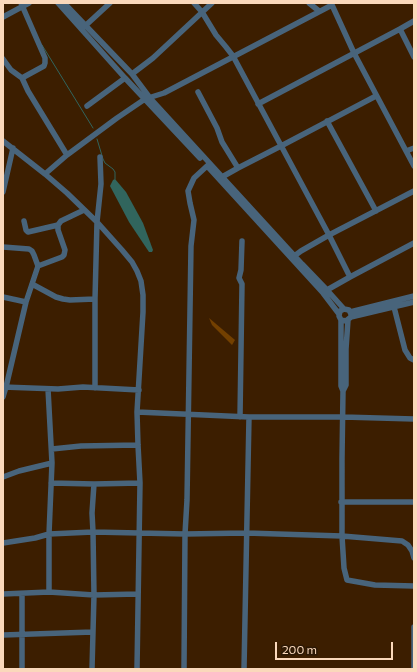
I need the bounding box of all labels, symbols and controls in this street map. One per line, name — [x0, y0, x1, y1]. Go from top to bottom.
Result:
scale bar — [277, 634, 395, 660]
text: 200 m — [282, 642, 317, 656]

